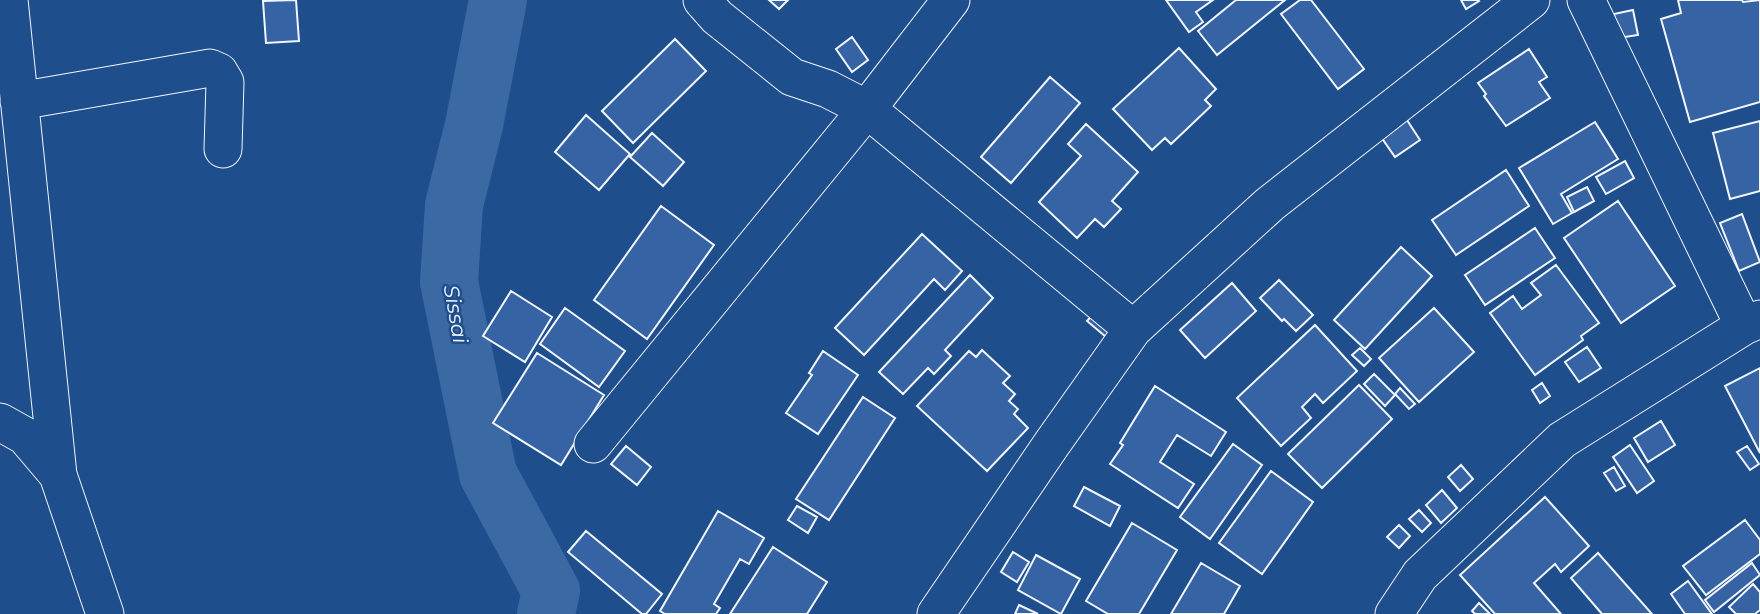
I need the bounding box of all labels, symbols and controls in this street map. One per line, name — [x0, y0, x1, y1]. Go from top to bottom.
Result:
water label: Sissai — [439, 283, 473, 346]

